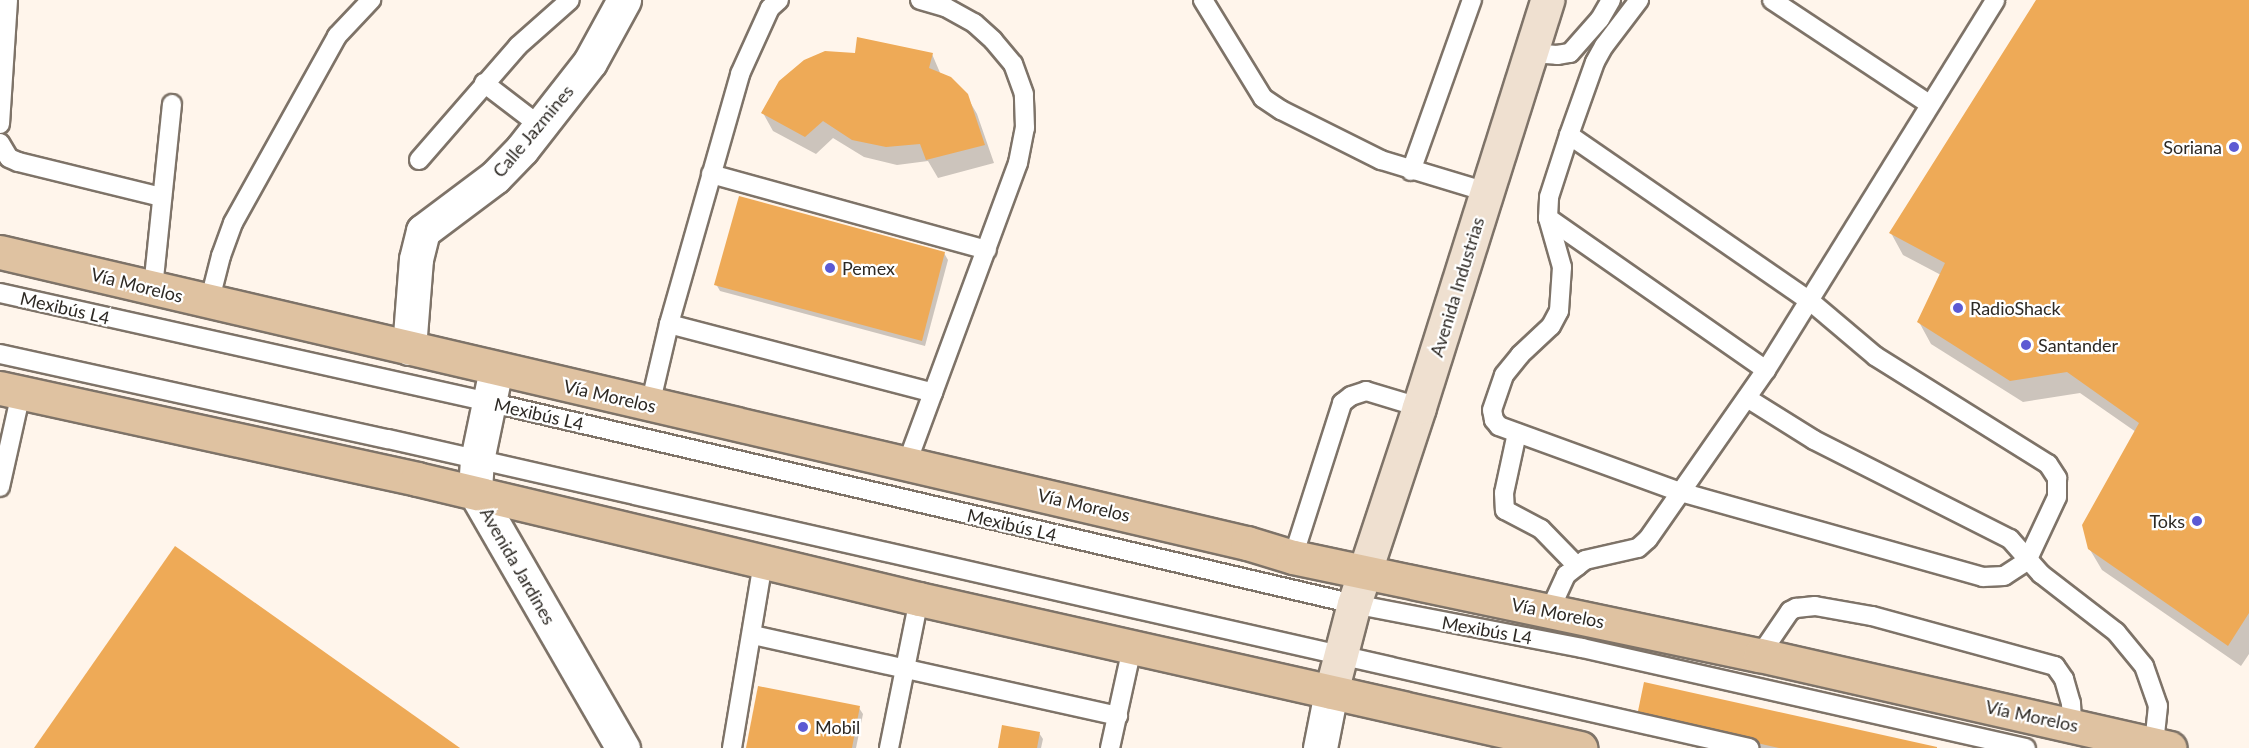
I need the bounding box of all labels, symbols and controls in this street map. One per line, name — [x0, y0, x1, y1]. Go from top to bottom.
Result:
street label: Calle Jazmines — [488, 80, 578, 182]
place label: Soriana — [2163, 136, 2222, 158]
marker: Soriana — [2227, 140, 2241, 154]
street label: Avenida Industrias — [1425, 215, 1489, 359]
place label: Pemex — [842, 257, 895, 279]
marker: Pemex — [823, 261, 837, 275]
street label: Vía Morelos — [89, 263, 185, 307]
street label: Mexibús L4 — [18, 287, 112, 329]
place label: RadioShack — [1970, 297, 2061, 319]
marker: RadioShack — [1951, 301, 1965, 315]
place label: Santander — [2038, 334, 2118, 356]
marker: Santander — [2019, 338, 2033, 352]
street label: Vía Morelos — [562, 375, 658, 417]
street label: Mexibús L4 — [492, 393, 586, 435]
street label: Vía Morelos — [1036, 484, 1132, 526]
street label: Avenida Jardines — [476, 503, 560, 629]
street label: Mexibús L4 — [965, 504, 1059, 546]
place label: Toks — [2149, 510, 2185, 532]
marker: Toks — [2190, 514, 2204, 528]
street label: Vía Morelos — [1510, 593, 1606, 633]
street label: Mexibús L4 — [1440, 611, 1534, 649]
street label: Vía Morelos — [1984, 696, 2080, 736]
place label: Mobil — [815, 716, 860, 738]
marker: Mobil — [796, 720, 810, 734]

